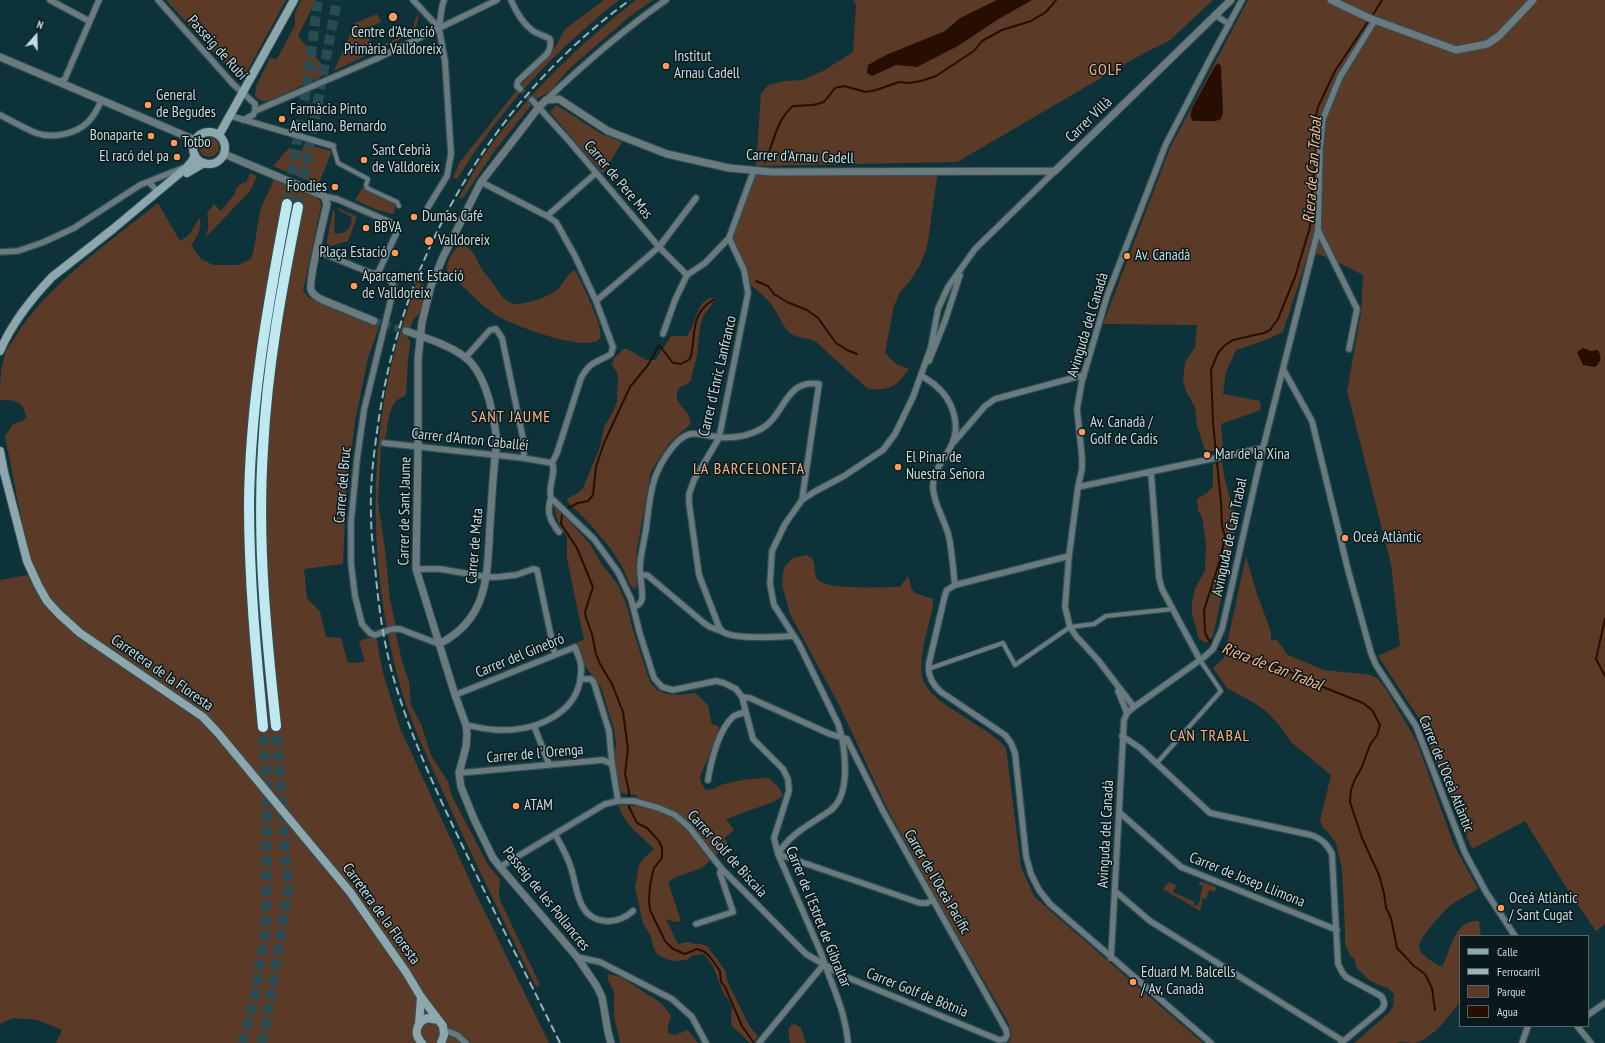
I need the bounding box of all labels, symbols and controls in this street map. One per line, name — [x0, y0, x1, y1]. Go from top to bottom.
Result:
marker: Centre d'Atenció Primària Valldoreix — [387, 11, 399, 23]
street label: Passeig de Rubí — [183, 12, 251, 84]
north arrow — [16, 16, 56, 56]
text: N — [35, 17, 45, 32]
place label: Centre d'Atenció Primària Valldoreix — [344, 24, 442, 59]
place label: Institut Arnau Cadell — [674, 48, 740, 83]
district label: GOLF — [1089, 60, 1123, 80]
marker: Institut Arnau Cadell — [661, 61, 671, 71]
place label: General de Begudes — [156, 87, 216, 122]
street label: Carrer Villà — [1062, 94, 1116, 146]
marker: General de Begudes — [143, 100, 153, 110]
place label: Farmàcia Pinto Arellano, Bernardo — [290, 101, 386, 136]
marker: Farmàcia Pinto Arellano, Bernardo — [277, 114, 287, 124]
water label: Riera de Can Trabal — [1300, 116, 1326, 224]
place label: Bonaparte — [90, 127, 143, 145]
marker: Bonaparte — [146, 131, 156, 141]
place label: Totbo — [182, 134, 211, 152]
street label: Carrer de Pere Mas — [580, 137, 656, 223]
marker: Totbo — [169, 138, 179, 148]
place label: Sant Cebrià de Valldoreix — [372, 142, 440, 177]
street label: Carrer d'Arnau Cadell — [746, 146, 854, 168]
place label: El racó del pa — [99, 148, 169, 166]
marker: El racó del pa — [172, 152, 182, 162]
marker: Sant Cebrià de Valldoreix — [359, 155, 369, 165]
place label: Foodies — [287, 178, 327, 196]
marker: Foodies — [330, 182, 340, 192]
place label: Dumas Café — [422, 208, 483, 226]
marker: Dumas Café — [409, 212, 419, 222]
place label: BBVA — [374, 219, 402, 237]
marker: BBVA — [361, 223, 371, 233]
place label: Valldoreix — [438, 232, 490, 250]
marker: Valldoreix — [423, 235, 435, 247]
place label: Plaça Estació — [320, 244, 387, 262]
place label: Av. Canadà — [1135, 247, 1190, 265]
marker: Plaça Estació — [390, 248, 400, 258]
marker: Av. Canadà — [1122, 251, 1132, 261]
place label: Aparcament Estació de Valldoreix — [362, 268, 464, 303]
street label: Avinguda del Canadà — [1064, 271, 1112, 379]
marker: Aparcament Estació de Valldoreix — [349, 281, 359, 291]
street label: Carrer d'Enric Lanfranco — [695, 314, 741, 438]
district label: SANT JAUME — [471, 407, 551, 427]
place label: Av. Canadà / Golf de Cadis — [1090, 414, 1158, 449]
street label: Carrer d'Anton Caballéi — [411, 425, 529, 455]
marker: Av. Canadà / Golf de Cadis — [1077, 427, 1087, 437]
street label: Carrer del Bruc — [331, 446, 355, 524]
place label: Mar de la Xina — [1215, 446, 1290, 464]
place label: El Pinar de Nuestra Señora — [906, 449, 985, 484]
marker: Mar de la Xina — [1202, 450, 1212, 460]
street label: Carrer de Sant Jaume — [395, 457, 415, 565]
district label: LA BARCELONETA — [693, 459, 805, 479]
marker: El Pinar de Nuestra Señora — [893, 462, 903, 472]
street label: Avinguda de Can Trabal — [1209, 476, 1251, 598]
street label: Carrer de Mata — [463, 507, 487, 585]
place label: Oceá Atlàntic — [1353, 529, 1422, 547]
marker: Oceá Atlàntic — [1340, 533, 1350, 543]
street label: Carrer del Ginebró — [473, 630, 567, 682]
street label: Carretera de la Floresta — [107, 631, 217, 715]
water label: Riera de Can Trabal — [1219, 639, 1325, 695]
street label: Carrer de l'Oceà Atlàntic — [1414, 713, 1478, 835]
district label: CAN TRABAL — [1170, 726, 1250, 746]
street label: Carrer de l' Orenga — [486, 741, 584, 767]
street label: Avinguda del Canadà — [1094, 780, 1118, 888]
place label: ATAM — [524, 797, 553, 815]
marker: ATAM — [511, 801, 521, 811]
street label: Carrer Golf de Biscaia — [683, 807, 771, 901]
street label: Carrer de l'Oceà Pacífic — [900, 827, 974, 937]
street label: Passeig de les Pollancres — [499, 843, 593, 955]
street label: Carrer de l'Estret de Gibraltar — [781, 844, 855, 990]
street label: Carrer de Josep Llimona — [1187, 849, 1307, 911]
street label: Carretera de la Floresta — [338, 860, 424, 968]
place label: Oceá Atlàntic / Sant Cugat — [1509, 890, 1578, 925]
marker: Oceá Atlàntic / Sant Cugat — [1496, 903, 1506, 913]
legend — [1459, 935, 1589, 1027]
text: Calle — [1497, 944, 1518, 959]
street label: Carrer Golf de Bòtnia — [863, 964, 971, 1022]
place label: Eduard M. Balcells / Av, Canadà — [1141, 964, 1236, 999]
text: Ferrocarril — [1497, 964, 1540, 979]
marker: Eduard M. Balcells / Av, Canadà — [1128, 977, 1138, 987]
text: Parque — [1497, 984, 1526, 999]
text: Agua — [1497, 1004, 1518, 1019]

